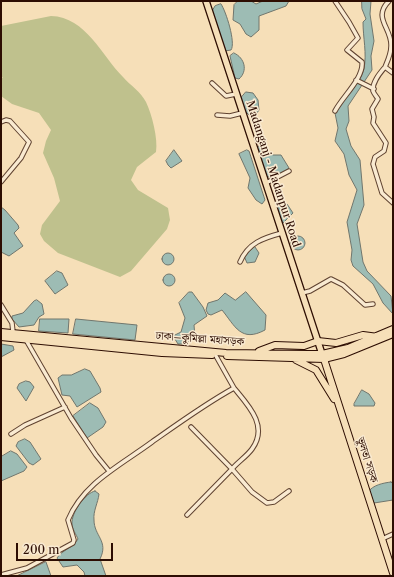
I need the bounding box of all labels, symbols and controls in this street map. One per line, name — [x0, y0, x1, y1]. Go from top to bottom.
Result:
street label: Madanganj - Madanpur Road — [243, 99, 303, 249]
street label: ঢাকা–কুমিল্লা মহাসড়ক — [155, 329, 245, 349]
street label: ভুলতা সড়ক — [353, 436, 381, 484]
scale bar — [18, 535, 115, 561]
text: 200 m — [23, 542, 60, 557]

